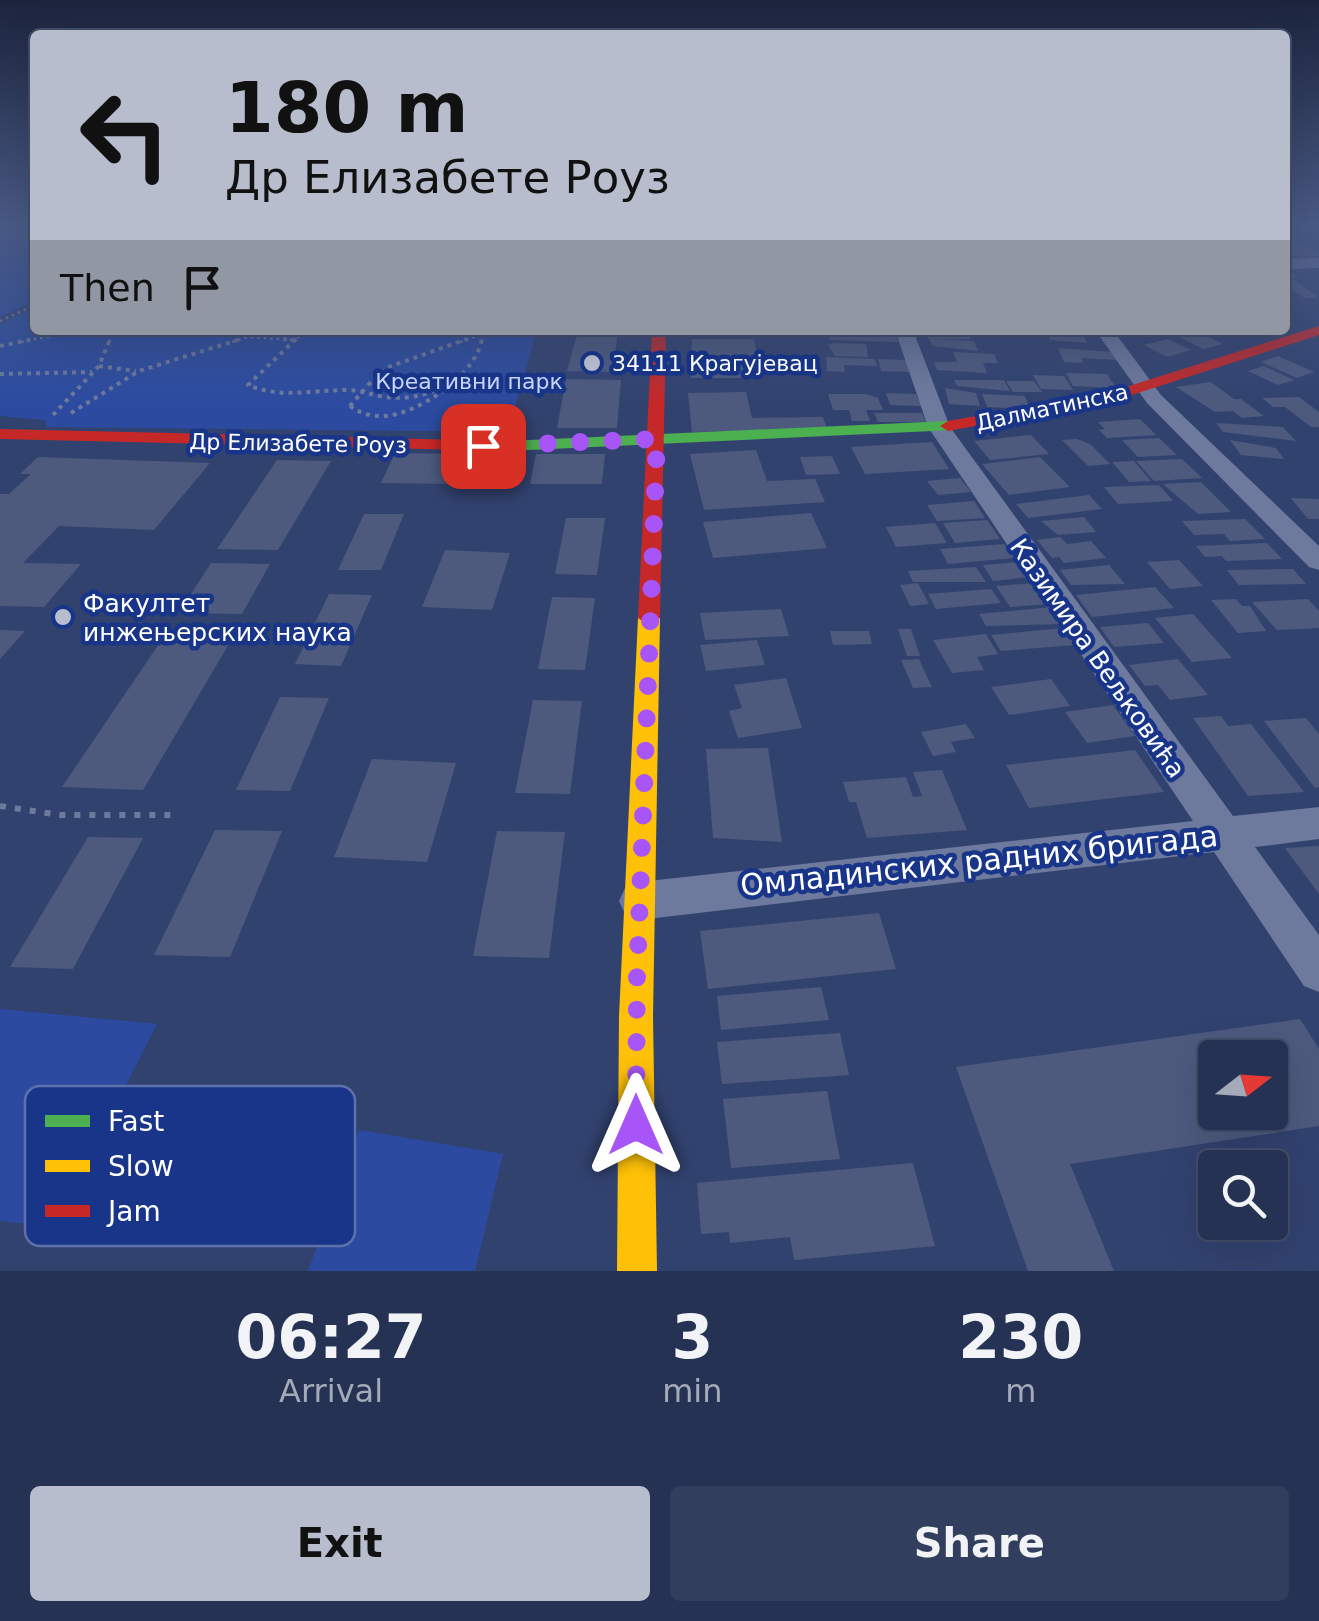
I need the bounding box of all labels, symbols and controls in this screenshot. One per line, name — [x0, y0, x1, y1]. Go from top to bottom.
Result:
text: 180 m — [225, 67, 468, 149]
icon: left — [60, 70, 190, 200]
text: Др Елизабете Роуз — [225, 151, 670, 204]
icon: arrive — [175, 260, 230, 315]
text: Then — [60, 266, 155, 310]
place label: 34111 Крагујевац — [612, 351, 818, 376]
marker: 34111 Крагујевац — [581, 352, 603, 374]
park label: Креативни парк — [375, 369, 563, 394]
street label: Далматинска — [974, 379, 1131, 436]
pin — [441, 404, 526, 489]
icon: arrive — [456, 419, 511, 474]
street label: Др Елизабете Роуз — [189, 429, 407, 458]
street label: Казимира Вељковића — [1004, 533, 1191, 783]
place label: Факултет инжењерских наука — [83, 589, 352, 647]
marker: Факултет инжењерских наука — [52, 606, 74, 628]
street label: Омладинских радних бригада — [738, 818, 1219, 903]
north arrow — [1198, 1040, 1288, 1130]
map controls — [1198, 1040, 1288, 1240]
position arrow — [584, 1073, 688, 1177]
legend — [25, 1086, 355, 1246]
text: Fast — [108, 1105, 164, 1138]
text: Slow — [108, 1150, 174, 1183]
button: search — [1198, 1150, 1288, 1240]
text: Jam — [106, 1195, 161, 1228]
text: 06:27 — [236, 1302, 427, 1372]
text: 3 — [671, 1302, 713, 1372]
text: 230 — [958, 1302, 1083, 1372]
text: Arrival — [279, 1372, 383, 1410]
text: min — [662, 1372, 723, 1410]
text: m — [1005, 1372, 1036, 1410]
button: Exit — [30, 1486, 650, 1601]
button: Share — [670, 1486, 1289, 1601]

